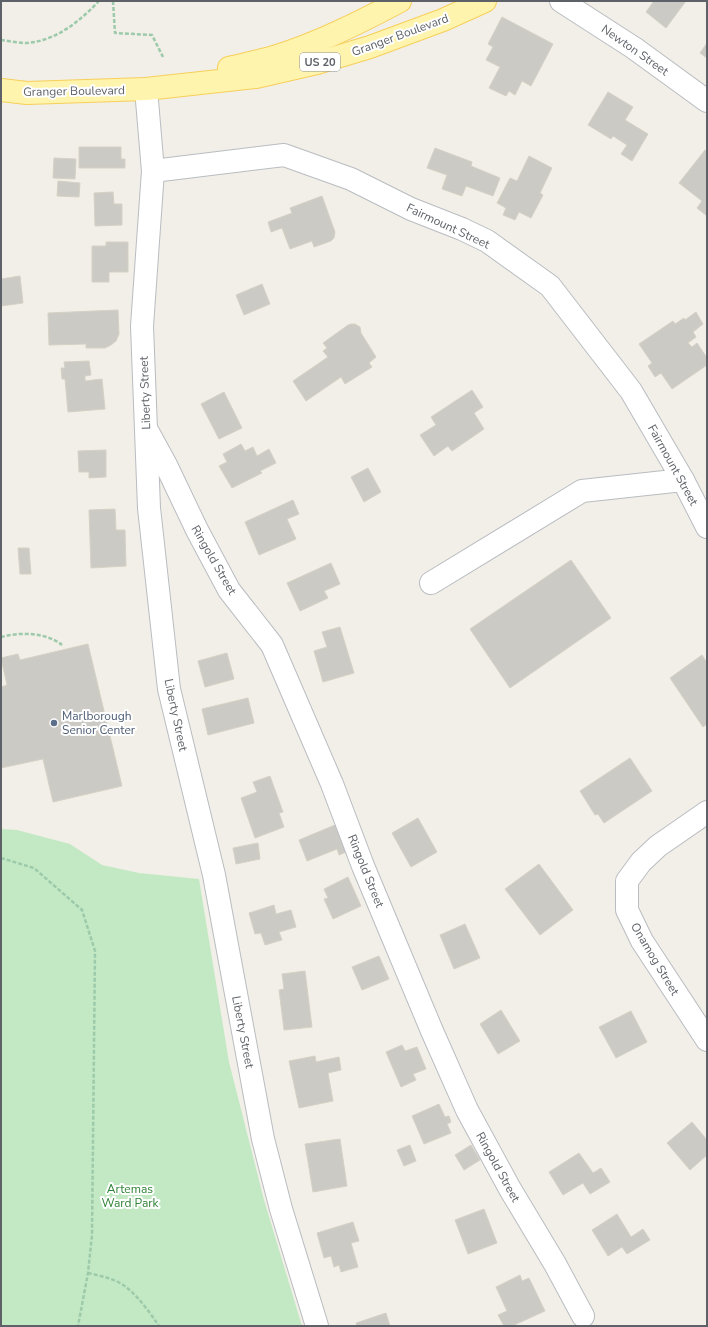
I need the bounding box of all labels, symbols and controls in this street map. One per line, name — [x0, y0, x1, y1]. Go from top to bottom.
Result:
street label: Granger Boulevard — [349, 10, 451, 60]
street label: Newton Street — [598, 21, 673, 80]
road number: US 20 — [300, 53, 340, 71]
street label: Granger Boulevard — [23, 82, 125, 100]
street label: Fairmount Street — [404, 200, 493, 253]
street label: Liberty Street — [136, 355, 154, 430]
street label: Fairmount Street — [644, 422, 702, 509]
street label: Ringold Street — [188, 522, 241, 598]
street label: Liberty Street — [161, 677, 192, 753]
place label: Marlborough Senior Center — [62, 708, 136, 738]
marker: Marlborough Senior Center — [49, 718, 59, 728]
street label: Ringold Street — [344, 832, 388, 911]
street label: Onamog Street — [627, 920, 683, 999]
street label: Liberty Street — [228, 994, 258, 1070]
street label: Ringold Street — [472, 1129, 524, 1206]
park label: Artemas Ward Park — [101, 1181, 160, 1211]

